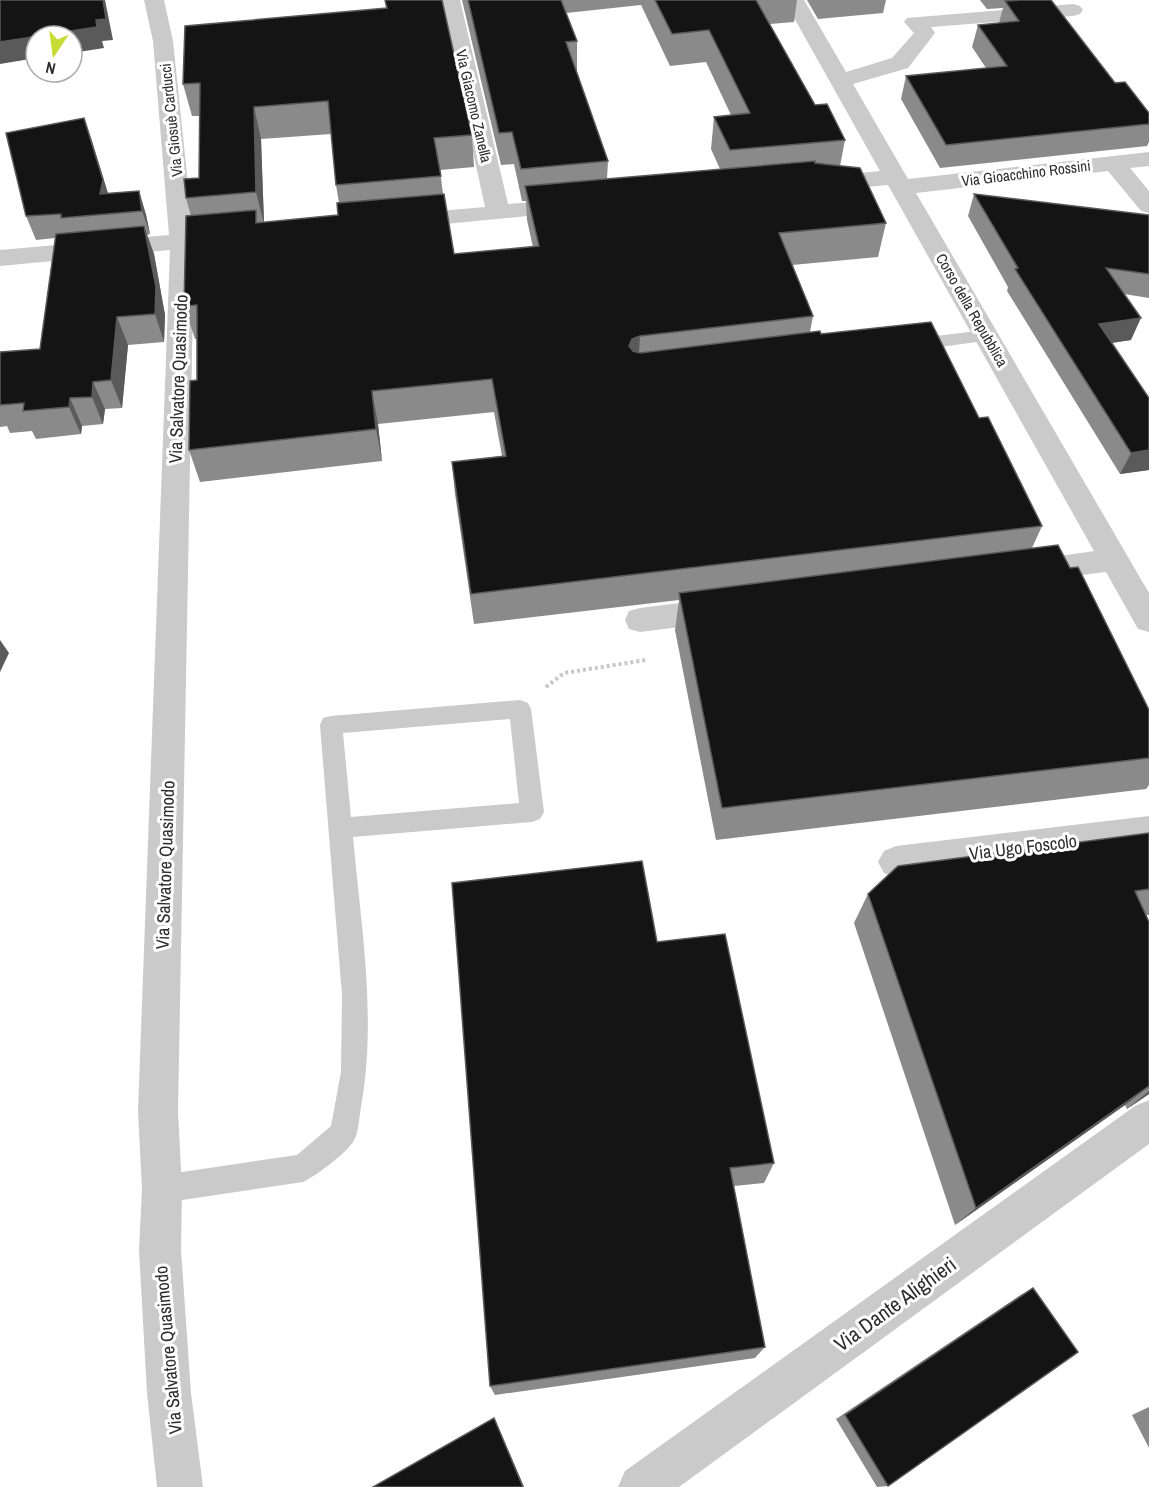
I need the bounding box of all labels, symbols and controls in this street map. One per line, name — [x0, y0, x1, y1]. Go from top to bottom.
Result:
north arrow — [24, 24, 84, 84]
street label: Via Giacomo Zanella — [451, 47, 497, 165]
text: N — [44, 57, 58, 80]
street label: Via Giosuè Carducci — [155, 62, 187, 178]
street label: Via Gioacchino Rossini — [960, 155, 1092, 191]
street label: Corso della Repubblica — [931, 249, 1013, 371]
street label: Via Salvatore Quasimodo — [163, 294, 193, 464]
street label: Via Salvatore Quasimodo — [150, 780, 180, 950]
street label: Via Ugo Foscolo — [968, 828, 1078, 866]
street label: Via Dante Alighieri — [828, 1250, 962, 1358]
street label: Via Salvatore Quasimodo — [148, 1265, 188, 1435]

